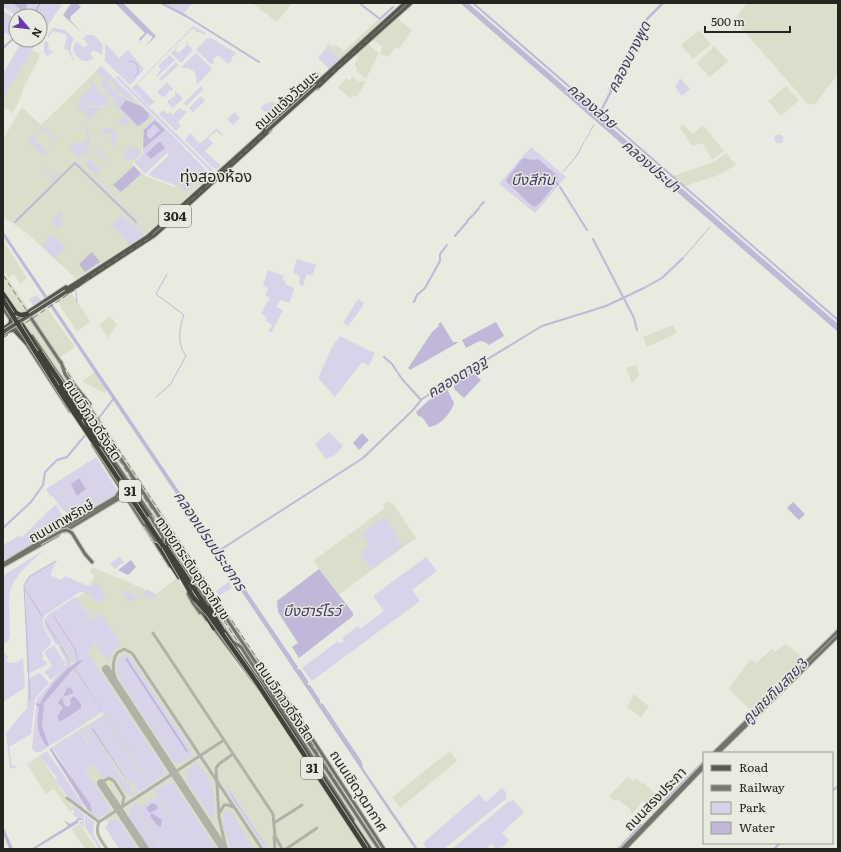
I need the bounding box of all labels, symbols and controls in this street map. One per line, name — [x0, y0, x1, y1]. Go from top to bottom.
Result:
north arrow — [8, 8, 48, 48]
scale bar — [705, 8, 790, 34]
text: 500 m — [711, 12, 745, 30]
water label: คลองบางพูด — [600, 16, 656, 96]
text: N — [28, 25, 47, 41]
street label: ถนนแจ้งวัฒนะ — [249, 65, 322, 134]
water label: คลองส่วย — [563, 77, 624, 134]
water label: คลองประปา — [618, 133, 687, 197]
district label: ทุ่งสองห้อง — [180, 163, 252, 187]
water label: บึงสีกัน — [511, 167, 556, 190]
road number: 304 — [159, 205, 191, 227]
water label: คลองตาอูฐ — [422, 348, 492, 403]
street label: ถนนวิภาวดีรังสิต — [60, 375, 128, 464]
road number: 31 — [119, 480, 141, 502]
water label: คลองเปรมประชากร — [169, 485, 254, 596]
street label: ถนนเทพรักษ์ — [24, 493, 97, 547]
street label: ทางยกระดับอุตราภิมุข — [152, 512, 236, 623]
water label: บึงฮาร์โรว์ — [283, 598, 344, 621]
water label: คูนายกิมสาย 3 — [735, 651, 813, 728]
street label: ถนนวิภาวดีรังสิต — [251, 656, 320, 745]
street label: ถนนเชิดวุฒากาศ — [326, 746, 394, 835]
legend — [703, 752, 833, 844]
road number: 31 — [301, 757, 323, 779]
text: Road — [739, 758, 769, 776]
street label: ถนนสรงประภา — [619, 762, 690, 835]
text: Railway — [739, 778, 785, 796]
text: Park — [739, 798, 766, 816]
text: Water — [739, 818, 775, 836]

